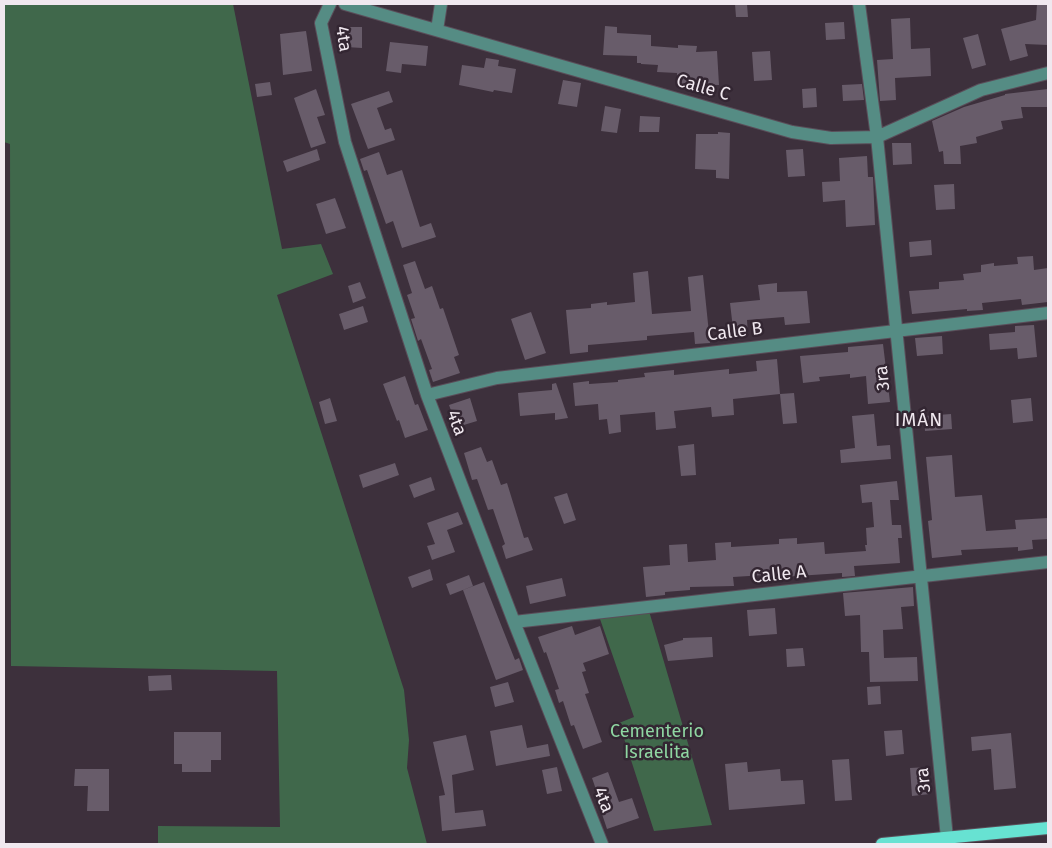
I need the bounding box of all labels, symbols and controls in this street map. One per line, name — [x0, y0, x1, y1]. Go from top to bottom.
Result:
street label: 4ta — [330, 25, 356, 53]
street label: Calle C — [674, 70, 732, 106]
street label: Calle B — [706, 318, 764, 346]
street label: 3ra — [871, 364, 895, 392]
street label: 4ta — [441, 407, 471, 439]
district label: IMÁN — [894, 410, 944, 432]
street label: Calle A — [751, 561, 807, 589]
park label: Cementerio Israelita — [610, 721, 704, 764]
street label: 3ra — [912, 766, 936, 794]
street label: 4ta — [588, 784, 618, 816]

